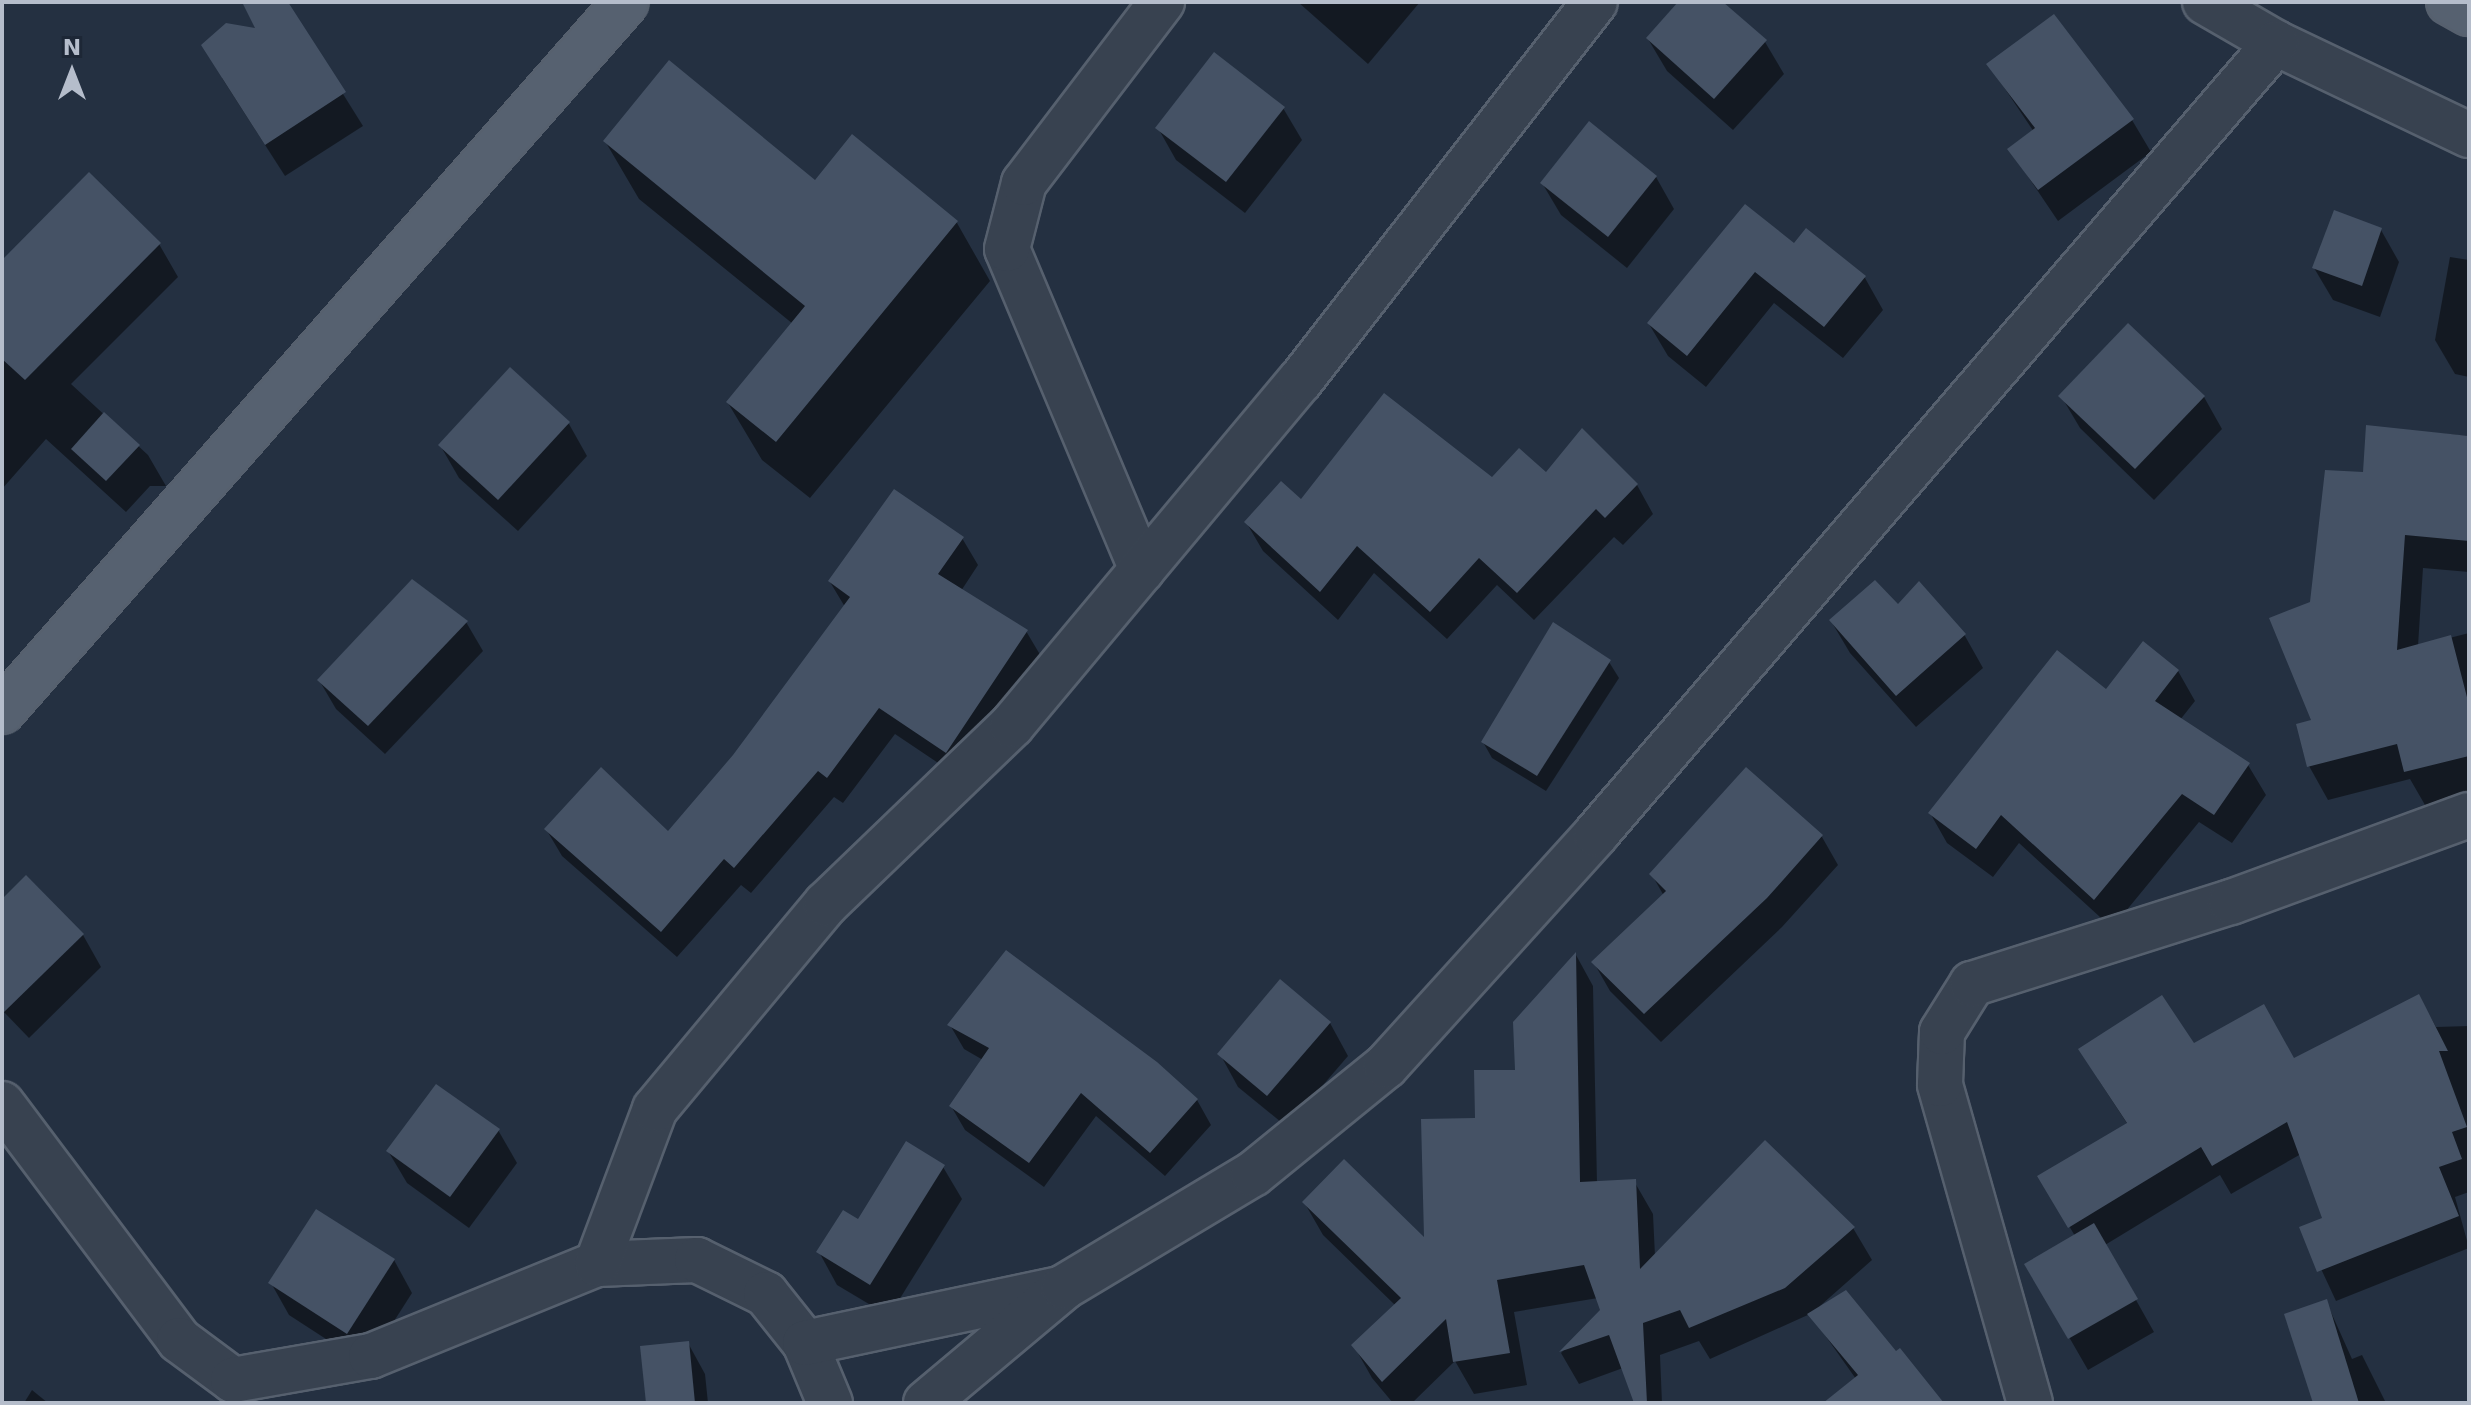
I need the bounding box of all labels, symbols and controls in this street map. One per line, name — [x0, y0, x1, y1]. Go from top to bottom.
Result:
north arrow — [32, 32, 112, 112]
text: N — [63, 35, 81, 60]

